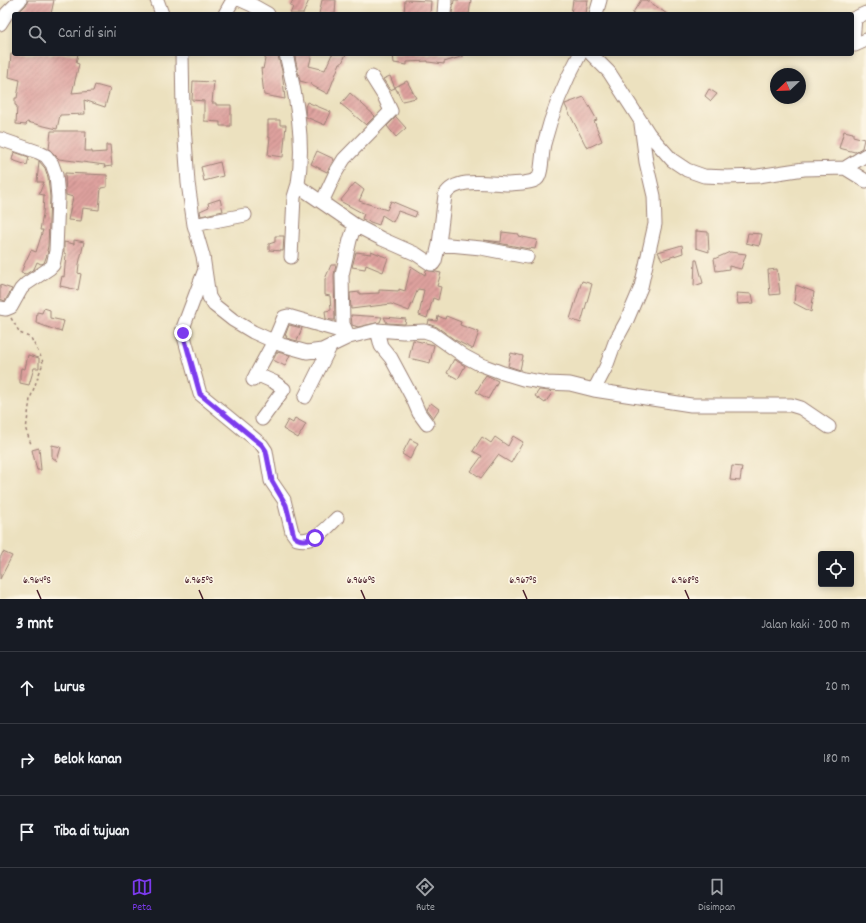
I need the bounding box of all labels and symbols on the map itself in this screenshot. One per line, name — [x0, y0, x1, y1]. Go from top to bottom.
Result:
north arrow — [770, 68, 806, 104]
route end — [174, 324, 192, 342]
route start — [306, 529, 324, 547]
text: 6.964°S — [23, 574, 51, 588]
text: 6.965°S — [185, 574, 213, 588]
text: 6.966°S — [347, 574, 375, 588]
text: 6.967°S — [509, 574, 537, 588]
text: 6.968°S — [671, 574, 699, 588]

